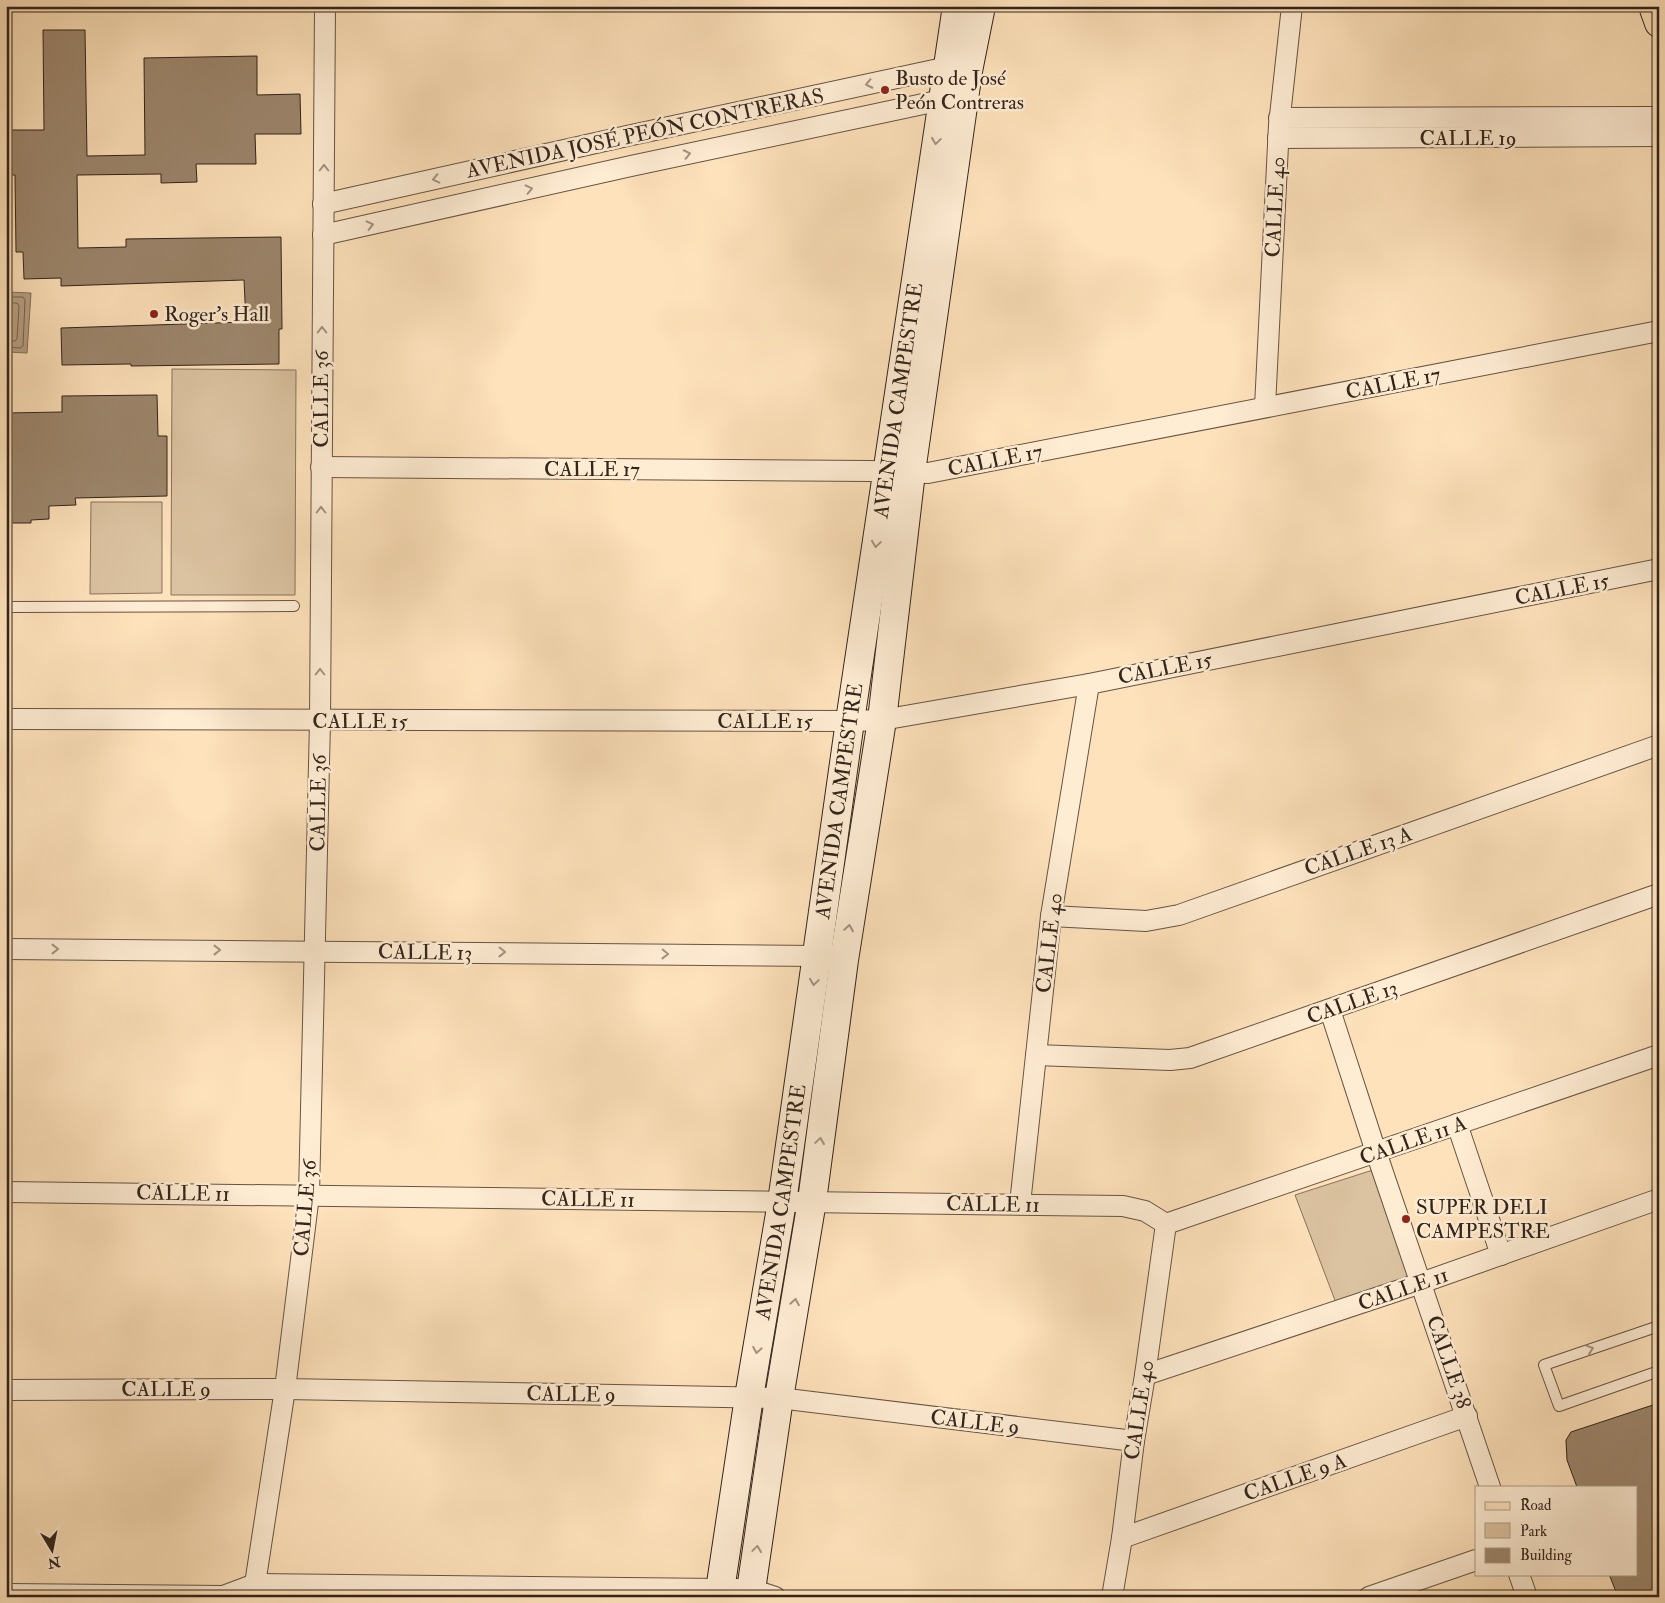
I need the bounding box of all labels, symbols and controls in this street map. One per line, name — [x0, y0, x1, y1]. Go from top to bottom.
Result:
place label: Busto de José Peón Contreras — [895, 65, 1024, 116]
one-way arrow — [864, 78, 873, 89]
street label: AVENIDA JOSÉ PEÓN CONTRERAS — [463, 82, 826, 185]
marker: Busto de José Peón Contreras — [879, 84, 891, 96]
street label: CALLE 19 — [1420, 125, 1516, 152]
one-way arrow — [931, 137, 942, 145]
one-way arrow — [683, 149, 692, 160]
street label: CALLE 40 — [1259, 156, 1292, 258]
one-way arrow — [319, 163, 329, 171]
one-way arrow — [432, 173, 441, 184]
one-way arrow — [524, 184, 533, 195]
one-way arrow — [366, 220, 375, 230]
street label: AVENIDA CAMPESTRE — [867, 281, 929, 521]
place label: Roger's Hall — [164, 301, 270, 328]
marker: Roger's Hall — [148, 308, 160, 320]
one-way arrow — [317, 326, 327, 334]
street label: CALLE 36 — [308, 349, 335, 448]
street label: CALLE 17 — [1343, 361, 1443, 406]
street label: CALLE 17 — [945, 438, 1045, 483]
street label: CALLE 17 — [544, 456, 640, 483]
one-way arrow — [316, 506, 326, 514]
one-way arrow — [872, 540, 882, 548]
street label: CALLE 15 — [1513, 567, 1612, 612]
street label: CALLE 15 — [1116, 646, 1215, 691]
one-way arrow — [315, 668, 325, 676]
street label: AVENIDA CAMPESTRE — [809, 681, 869, 922]
street label: CALLE 15 — [312, 708, 408, 735]
street label: CALLE 15 — [717, 708, 813, 735]
street label: CALLE 36 — [304, 753, 333, 852]
street label: CALLE 13 A — [1301, 820, 1416, 882]
street label: CALLE 40 — [1030, 891, 1069, 995]
one-way arrow — [844, 924, 854, 932]
street label: CALLE 13 — [378, 938, 472, 967]
one-way arrow — [52, 944, 59, 954]
one-way arrow — [214, 945, 222, 955]
one-way arrow — [499, 947, 507, 958]
one-way arrow — [662, 949, 669, 959]
street label: CALLE 13 — [1303, 974, 1401, 1031]
one-way arrow — [809, 978, 819, 986]
street label: AVENIDA CAMPESTRE — [749, 1082, 813, 1323]
street label: CALLE 11 A — [1356, 1110, 1470, 1171]
one-way arrow — [814, 1137, 825, 1145]
street label: CALLE 36 — [288, 1157, 323, 1258]
street label: CALLE 11 — [136, 1179, 230, 1208]
street label: CALLE 11 — [541, 1185, 635, 1214]
street label: CALLE 11 — [946, 1190, 1040, 1219]
place label: SUPER DELI CAMPESTRE — [1416, 1194, 1550, 1245]
marker: SUPER DELI CAMPESTRE — [1400, 1213, 1412, 1225]
street label: CALLE 11 — [1354, 1261, 1452, 1317]
one-way arrow — [790, 1297, 800, 1306]
street label: CALLE 38 — [1420, 1312, 1477, 1412]
one-way arrow — [1585, 1345, 1594, 1355]
one-way arrow — [753, 1346, 763, 1355]
street label: CALLE 40 — [1118, 1358, 1161, 1462]
street label: CALLE 9 — [121, 1376, 211, 1403]
street label: CALLE 9 — [526, 1380, 616, 1409]
street label: CALLE 9 — [929, 1404, 1021, 1441]
street label: CALLE 9 A — [1240, 1447, 1350, 1508]
legend — [1475, 1486, 1638, 1576]
text: Road — [1520, 1496, 1552, 1515]
text: Park — [1520, 1522, 1547, 1541]
north arrow — [28, 1526, 78, 1576]
one-way arrow — [751, 1544, 762, 1552]
text: Building — [1520, 1546, 1572, 1565]
text: N — [46, 1553, 63, 1572]

